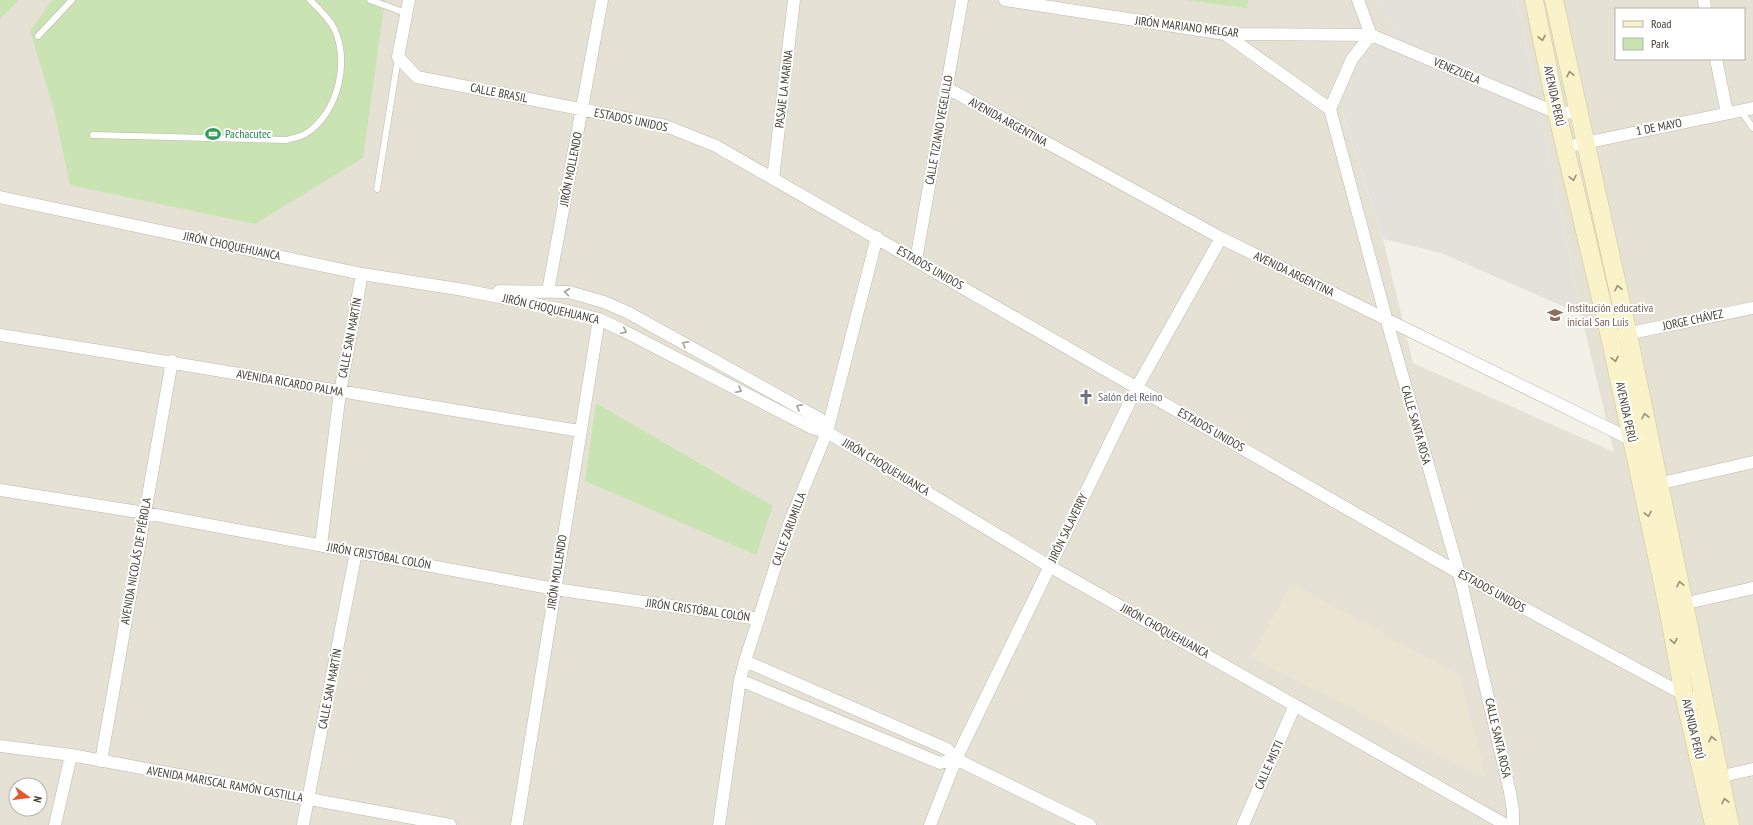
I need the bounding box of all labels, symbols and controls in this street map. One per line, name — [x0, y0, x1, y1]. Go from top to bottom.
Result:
legend — [1615, 8, 1745, 60]
street label: JIRÓN MARIANO MELGAR — [1133, 13, 1240, 40]
text: Road — [1651, 16, 1671, 31]
one-way arrow — [1537, 35, 1545, 41]
text: Park — [1651, 36, 1669, 51]
street label: PASAJE LA MARINA — [771, 49, 796, 129]
street label: VENEZUELA — [1430, 54, 1483, 87]
street label: AVENIDA PERÚ — [1541, 64, 1568, 128]
one-way arrow — [1567, 71, 1575, 77]
street label: CALLE TIZIANO VEGELILLO — [922, 74, 956, 186]
street label: CALLE BRASIL — [469, 80, 529, 105]
street label: AVENIDA ARGENTINA — [966, 94, 1050, 150]
street label: ESTADOS UNIDOS — [593, 104, 669, 135]
street label: 1 DE MAYO — [1635, 115, 1683, 138]
sports icon: Pachacutec — [204, 125, 222, 143]
place label: Pachacutec — [225, 126, 272, 141]
street label: JIRÓN MOLLENDO — [556, 130, 585, 208]
one-way arrow — [1568, 175, 1576, 182]
street label: JIRÓN CHOQUEHUANCA — [181, 228, 282, 263]
street label: ESTADOS UNIDOS — [894, 242, 966, 293]
street label: AVENIDA ARGENTINA — [1252, 248, 1337, 300]
one-way arrow — [1614, 285, 1622, 292]
one-way arrow — [564, 288, 570, 297]
street label: JIRÓN CHOQUEHUANCA — [500, 290, 601, 327]
street label: CALLE SAN MARTÍN — [334, 296, 365, 379]
place label: Institución educativa inicial San Luis — [1567, 300, 1653, 329]
school or university icon: Institución educativa inicial San Luis — [1546, 306, 1564, 324]
street label: JORGE CHÁVEZ — [1660, 306, 1725, 333]
one-way arrow — [619, 326, 627, 334]
one-way arrow — [682, 342, 689, 349]
one-way arrow — [1610, 356, 1618, 363]
street label: AVENIDA RICARDO PALMA — [235, 366, 345, 399]
street label: AVENIDA PERÚ — [1613, 380, 1640, 444]
street label: CALLE SANTA ROSA — [1398, 384, 1435, 466]
one-way arrow — [735, 386, 742, 393]
church icon: Salón del Reino — [1077, 388, 1095, 406]
place label: Salón del Reino — [1098, 389, 1163, 404]
street label: ESTADOS UNIDOS — [1175, 404, 1247, 455]
one-way arrow — [796, 405, 803, 412]
one-way arrow — [1641, 412, 1649, 419]
street label: JIRÓN CHOQUEHUANCA — [839, 434, 933, 499]
street label: CALLE ZARUMILLA — [768, 490, 809, 568]
street label: JIRÓN SALAVERRY — [1044, 490, 1091, 566]
street label: AVENIDA NICOLÁS DE PIÉROLA — [117, 496, 154, 626]
one-way arrow — [1644, 511, 1652, 517]
street label: JIRÓN MOLLENDO — [543, 533, 570, 611]
street label: JIRÓN CRISTÓBAL COLÓN — [325, 539, 432, 572]
street label: ESTADOS UNIDOS — [1456, 566, 1529, 615]
one-way arrow — [1676, 581, 1684, 587]
street label: JIRÓN CRISTÓBAL COLÓN — [644, 595, 751, 624]
street label: JIRÓN CHOQUEHUANCA — [1117, 600, 1212, 661]
one-way arrow — [1670, 638, 1678, 644]
street label: CALLE SAN MARTÍN — [314, 647, 345, 730]
street label: CALLE SANTA ROSA — [1482, 697, 1515, 779]
street label: AVENIDA PERÚ — [1679, 697, 1708, 761]
one-way arrow — [1709, 736, 1717, 742]
street label: CALLE MISTI — [1251, 738, 1286, 792]
street label: AVENIDA MARISCAL RAMÓN CASTILLA — [146, 762, 305, 805]
north arrow — [8, 777, 48, 817]
text: N — [30, 795, 45, 804]
one-way arrow — [1721, 798, 1730, 804]

